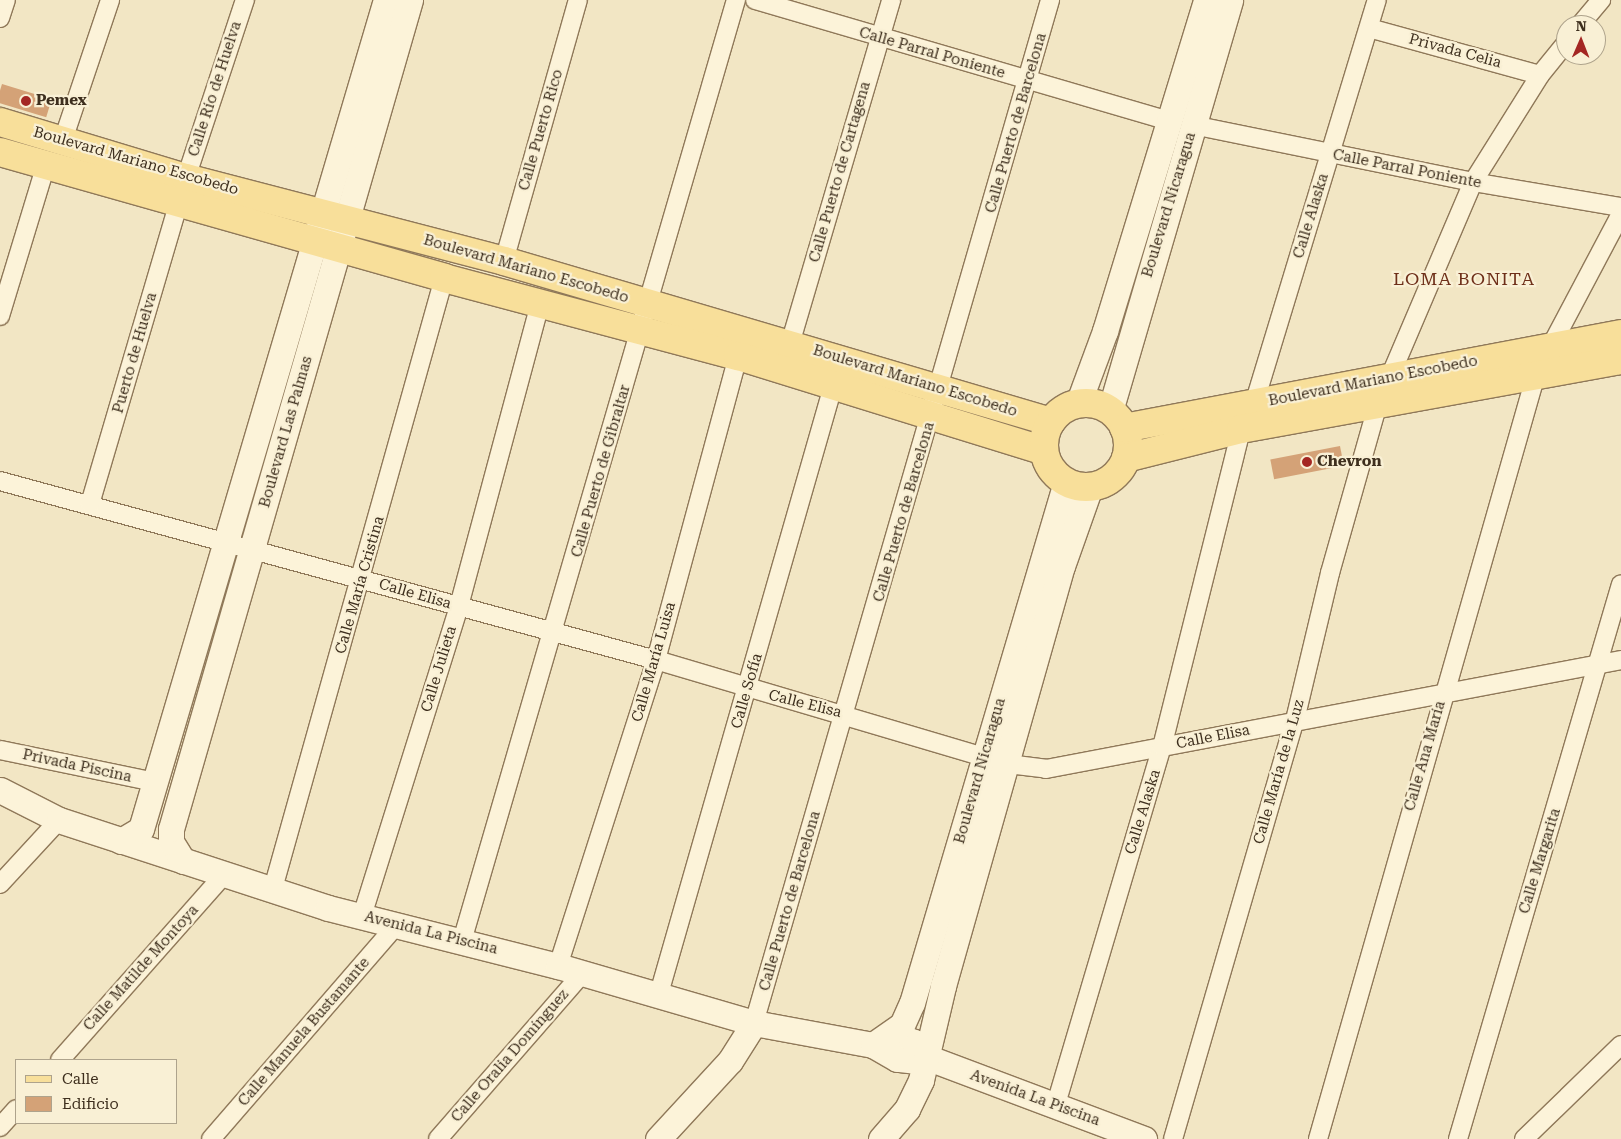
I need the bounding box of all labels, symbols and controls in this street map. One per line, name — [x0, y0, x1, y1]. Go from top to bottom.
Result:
north arrow — [1556, 15, 1606, 65]
text: N — [1576, 18, 1587, 34]
street label: Calle Río de Huelva — [185, 19, 245, 159]
street label: Calle Parral Poniente — [857, 24, 1007, 82]
street label: Privada Celia — [1407, 30, 1503, 72]
street label: Calle Puerto de Barcelona — [982, 31, 1050, 215]
street label: Calle Puerto Rico — [515, 67, 567, 193]
street label: Calle Puerto de Cartagena — [806, 80, 874, 264]
place label: Pemex — [36, 92, 87, 110]
marker: Pemex — [20, 95, 32, 107]
street label: Boulevard Mariano Escobedo — [31, 123, 241, 199]
street label: Boulevard Nicaragua — [1138, 130, 1200, 280]
street label: Calle Parral Poniente — [1331, 146, 1483, 192]
street label: Calle Alaska — [1290, 171, 1332, 261]
street label: Boulevard Mariano Escobedo — [421, 231, 631, 307]
district label: LOMA BONITA — [1392, 268, 1536, 290]
street label: Puerto de Huelva — [109, 290, 161, 416]
street label: Boulevard Mariano Escobedo — [811, 341, 1019, 421]
street label: Boulevard Mariano Escobedo — [1267, 352, 1479, 410]
street label: Boulevard Las Palmas — [256, 354, 316, 510]
street label: Calle Puerto de Gibraltar — [568, 383, 634, 559]
street label: Calle Puerto de Barcelona — [870, 420, 938, 604]
place label: Chevron — [1317, 453, 1382, 471]
marker: Chevron — [1301, 456, 1313, 468]
street label: Calle María Cristina — [332, 514, 388, 656]
street label: Calle Elisa — [377, 575, 453, 613]
street label: Calle María Luisa — [628, 600, 680, 724]
street label: Calle Julieta — [417, 624, 461, 714]
street label: Calle Sofía — [728, 651, 766, 731]
street label: Calle Elisa — [767, 686, 843, 722]
street label: Boulevard Nicaragua — [951, 696, 1009, 846]
street label: Calle María de la Luz — [1250, 698, 1308, 846]
street label: Calle Ana María — [1401, 699, 1449, 813]
street label: Calle Elisa — [1175, 721, 1251, 753]
street label: Privada Piscina — [21, 746, 133, 786]
street label: Calle Alaska — [1122, 767, 1164, 857]
street label: Calle Margarita — [1515, 806, 1565, 916]
street label: Calle Puerto de Barcelona — [756, 809, 824, 993]
street label: Calle Matilde Montoya — [80, 901, 202, 1035]
street label: Avenida La Piscina — [363, 908, 499, 958]
street label: Calle Manuela Bustamante — [234, 954, 374, 1110]
street label: Calle Oralia Domínguez — [448, 986, 572, 1126]
legend — [15, 1059, 178, 1124]
street label: Avenida La Piscina — [968, 1066, 1102, 1130]
text: Calle — [62, 1070, 98, 1088]
text: Edificio — [62, 1095, 119, 1113]

